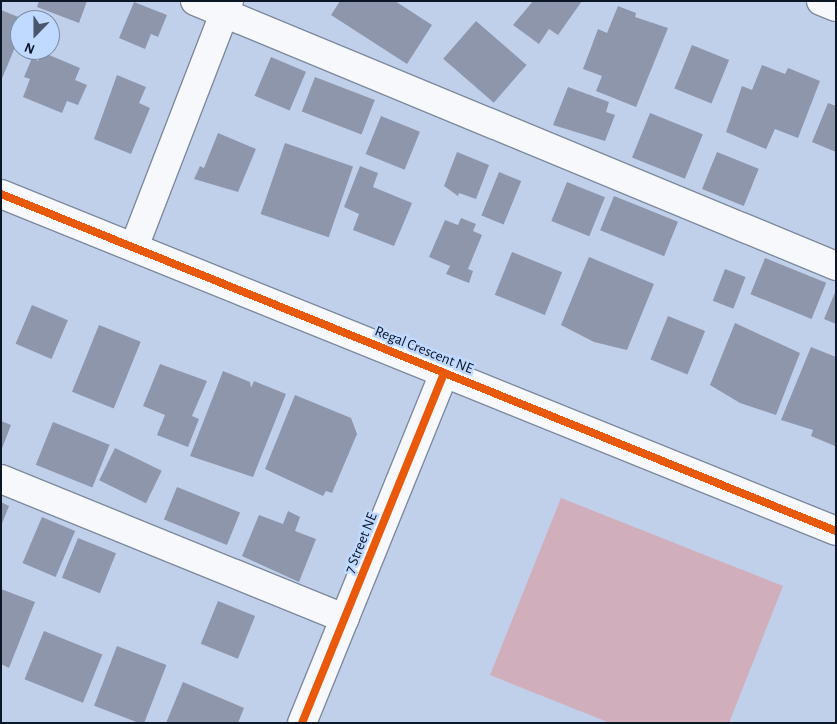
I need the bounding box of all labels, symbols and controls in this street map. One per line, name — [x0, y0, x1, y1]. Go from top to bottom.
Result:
north arrow — [10, 10, 60, 60]
text: N — [23, 40, 37, 56]
street label: Regal Crescent NE — [372, 322, 476, 378]
street label: 7 Street NE — [341, 510, 381, 576]

